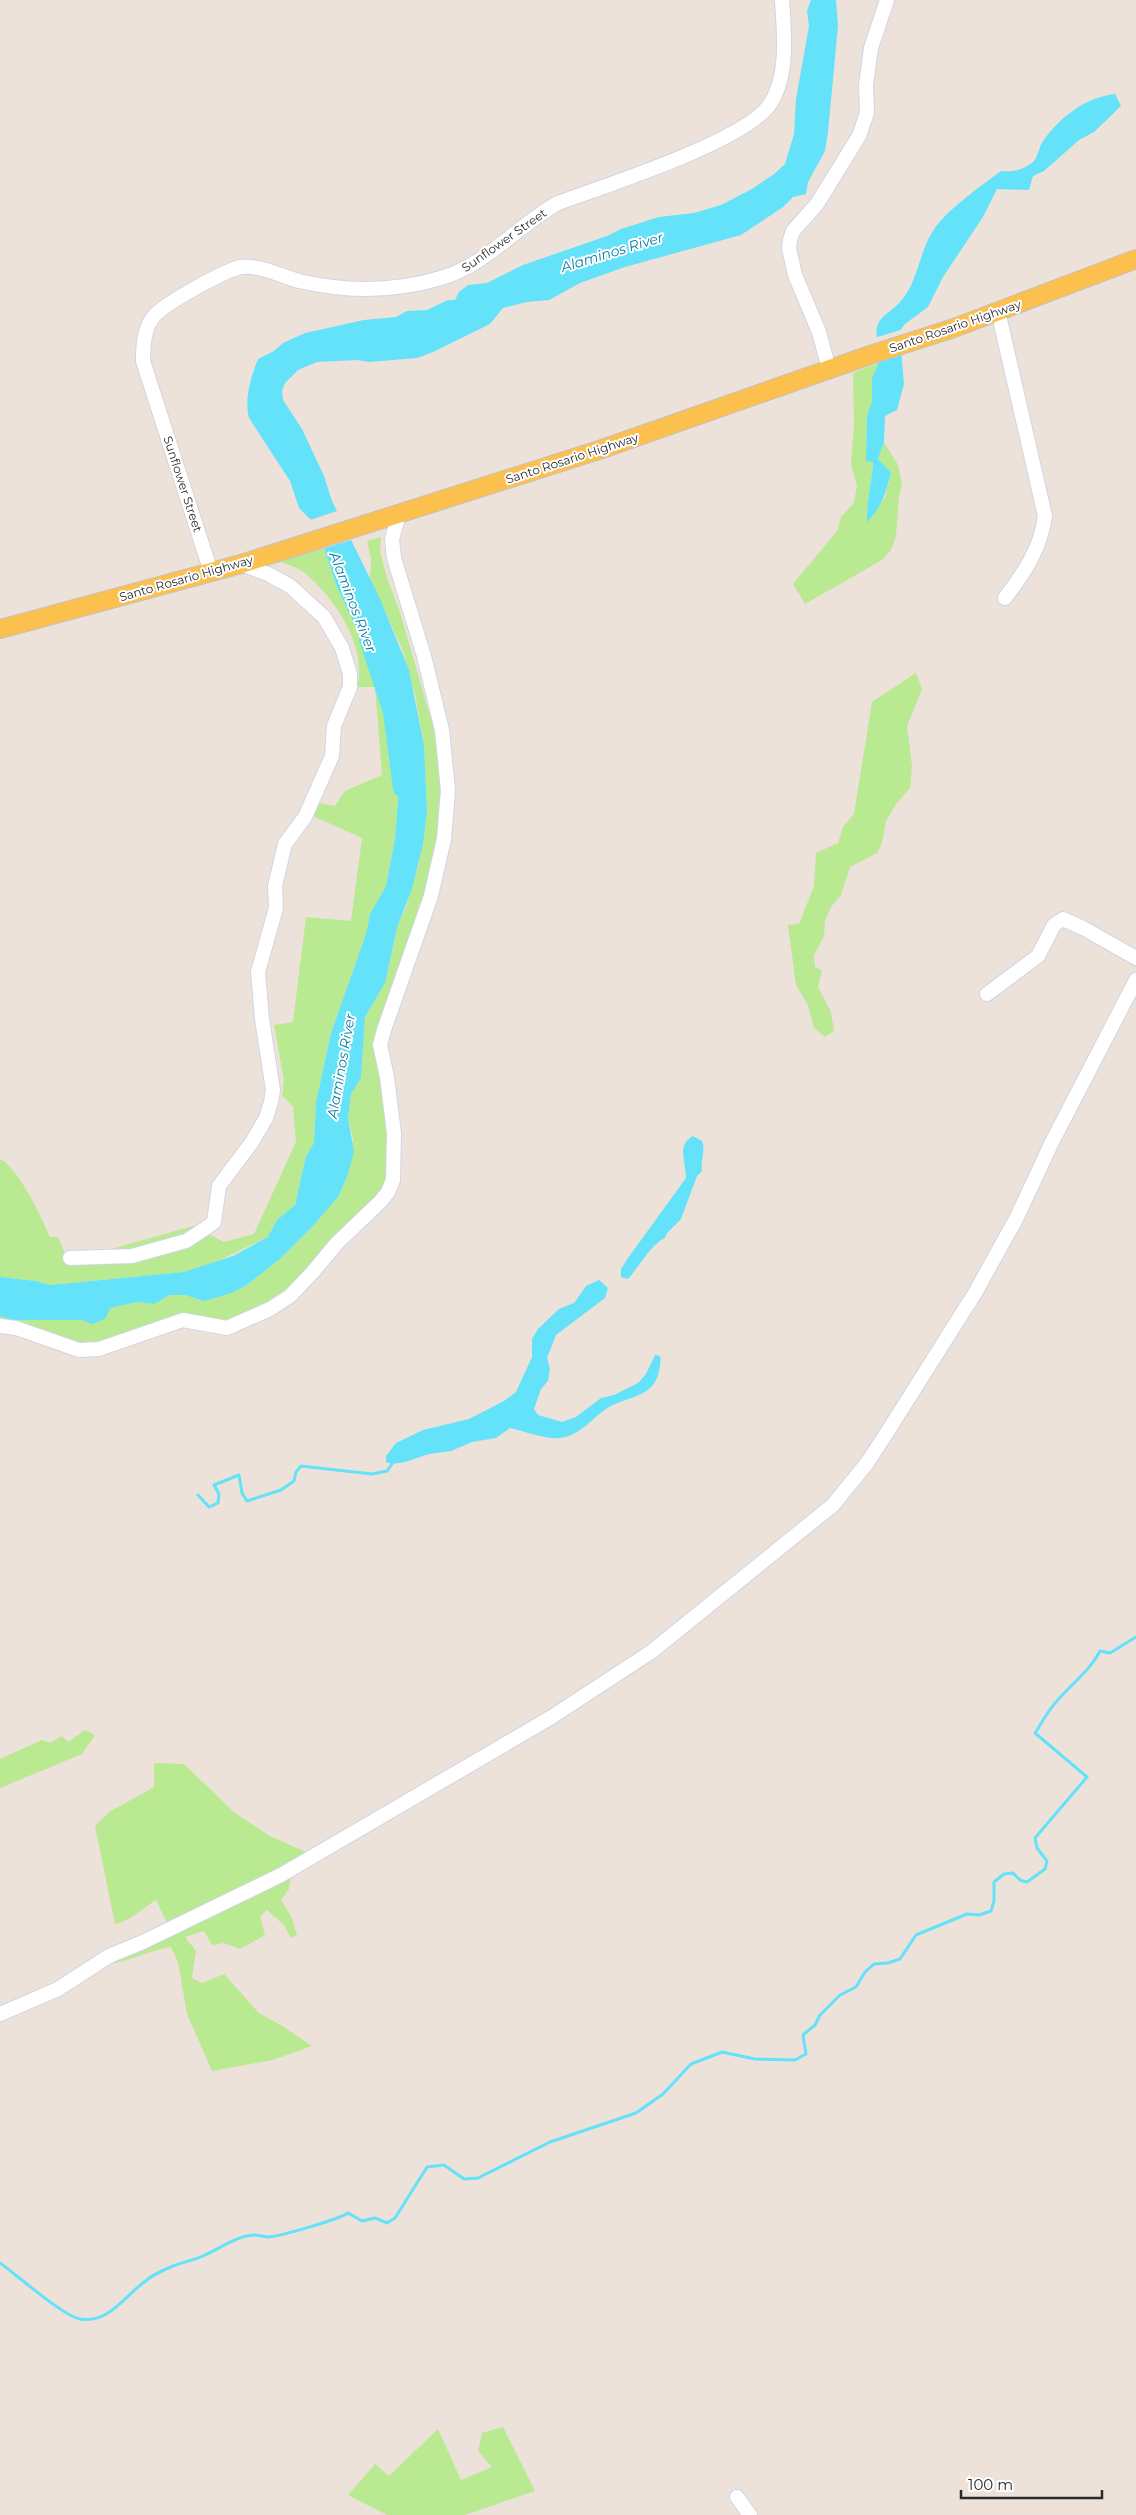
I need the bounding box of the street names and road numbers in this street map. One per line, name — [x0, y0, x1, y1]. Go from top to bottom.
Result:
street label: Sunflower Street — [459, 205, 549, 275]
street label: Santo Rosario Highway — [887, 296, 1023, 356]
street label: Santo Rosario Highway — [504, 429, 641, 487]
street label: Sunflower Street — [160, 434, 206, 534]
street label: Santo Rosario Highway — [117, 552, 255, 604]

